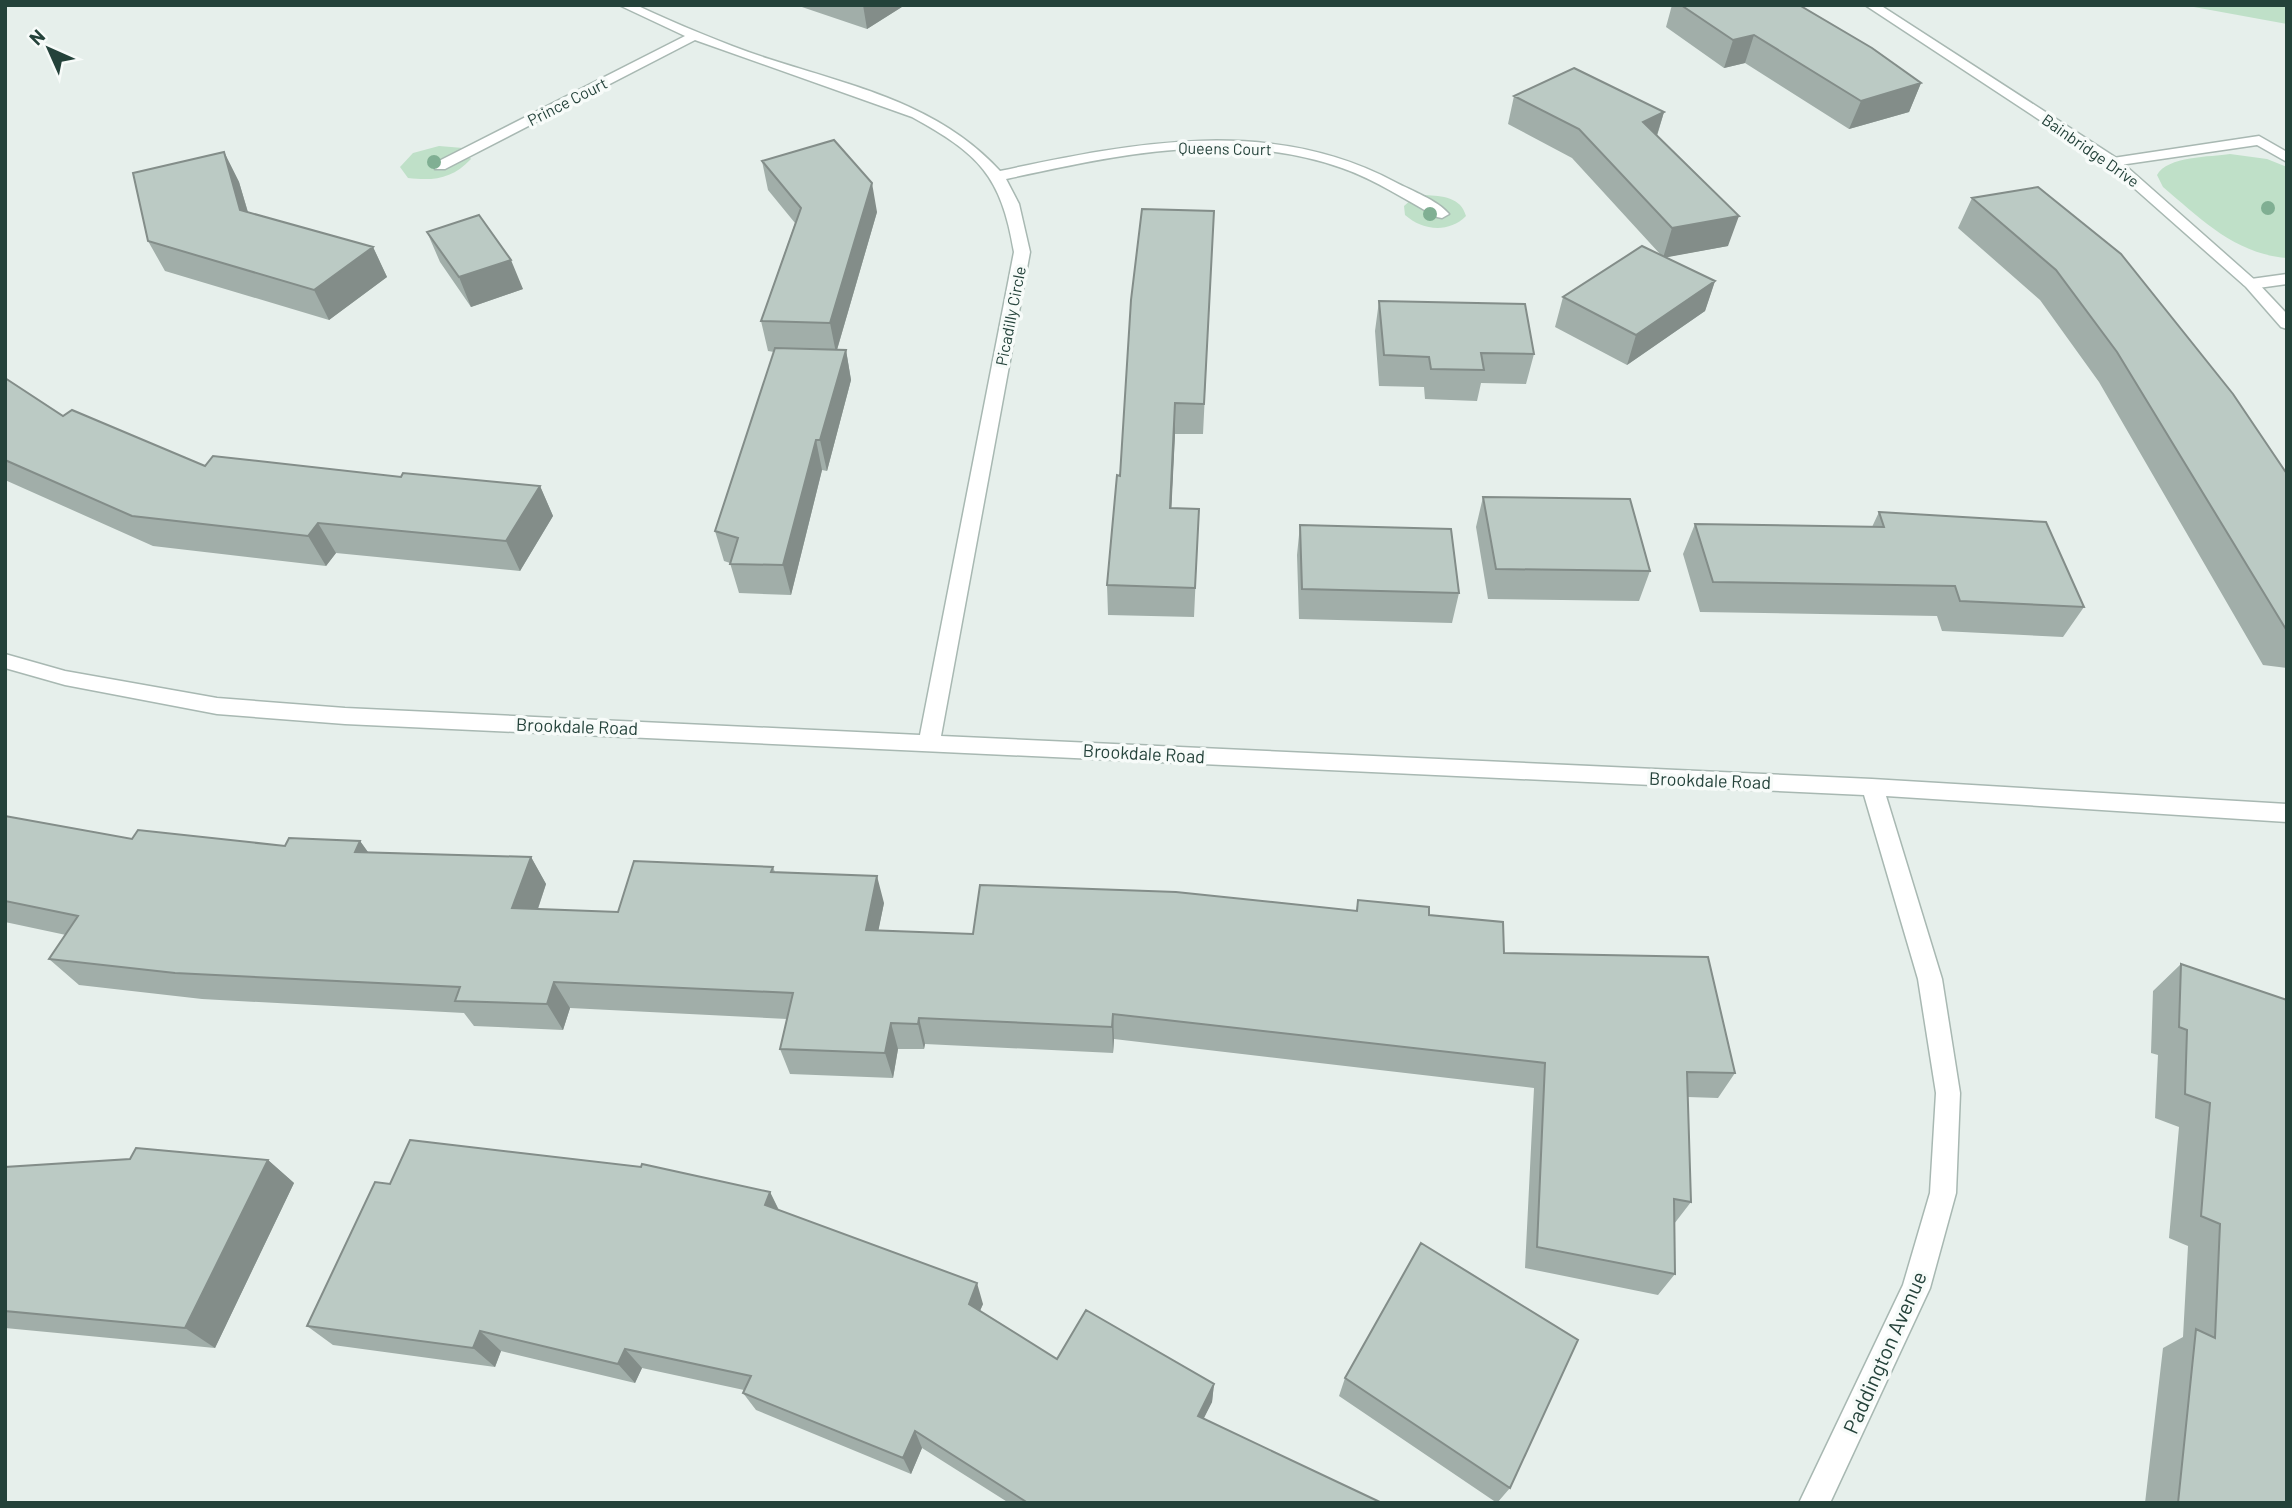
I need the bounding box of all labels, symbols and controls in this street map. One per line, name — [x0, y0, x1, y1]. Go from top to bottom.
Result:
north arrow — [14, 14, 84, 84]
text: N — [24, 24, 49, 49]
street label: Prince Court — [524, 73, 610, 129]
street label: Bainbridge Drive — [2039, 109, 2143, 191]
street label: Queens Court — [1178, 138, 1272, 158]
street label: Picadilly Circle — [991, 265, 1029, 367]
street label: Brookdale Road — [516, 713, 638, 739]
street label: Brookdale Road — [1082, 739, 1206, 767]
street label: Brookdale Road — [1649, 767, 1771, 793]
street label: Paddington Avenue — [1837, 1267, 1931, 1437]

